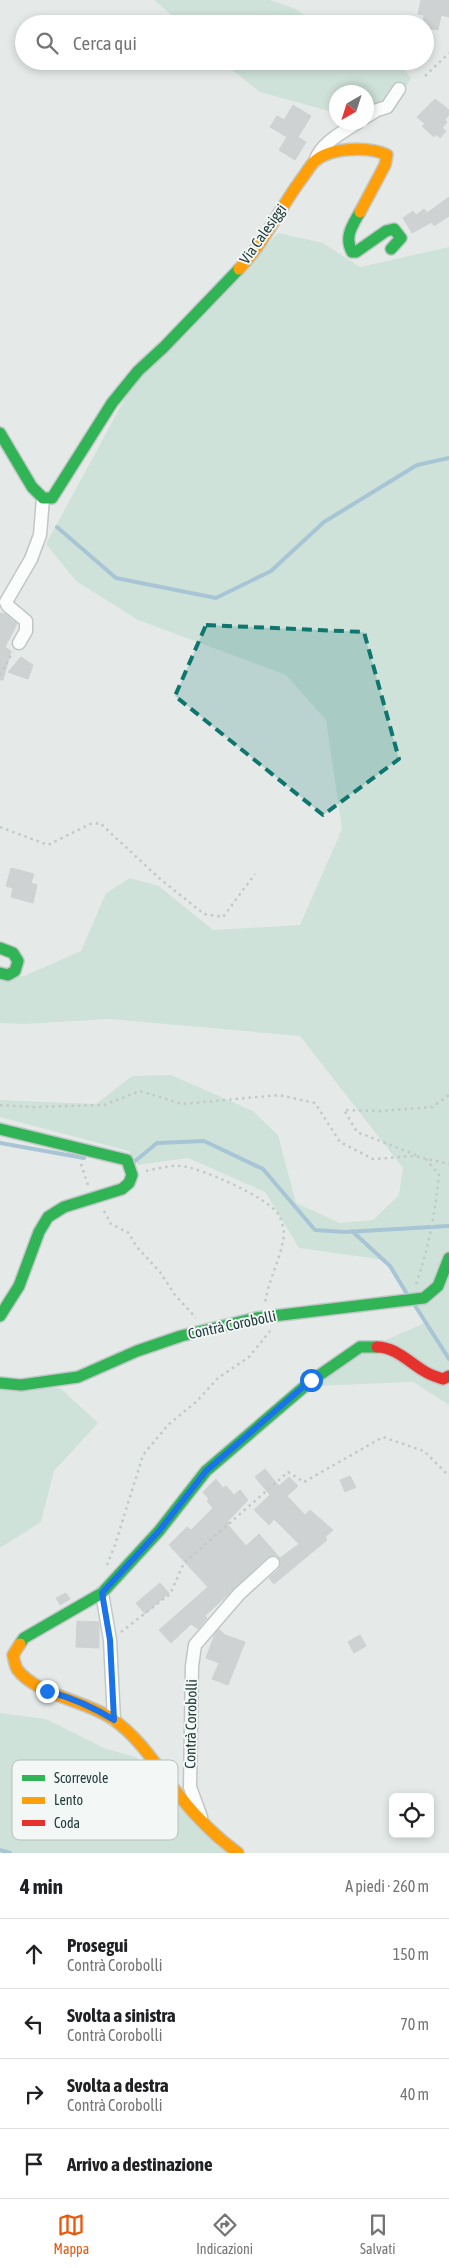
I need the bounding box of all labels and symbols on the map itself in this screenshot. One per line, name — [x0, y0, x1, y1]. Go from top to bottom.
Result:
north arrow — [329, 85, 374, 130]
street label: Via Calesiggi — [236, 201, 289, 267]
street label: Contrà Corobolli — [186, 1307, 277, 1342]
route start — [300, 1369, 323, 1392]
street label: Contrà Corobolli — [181, 1679, 200, 1769]
route end — [36, 1680, 59, 1703]
legend — [12, 1760, 178, 1840]
text: Scorrevole — [54, 1770, 108, 1786]
text: Lento — [54, 1792, 83, 1808]
text: Coda — [54, 1815, 80, 1831]

